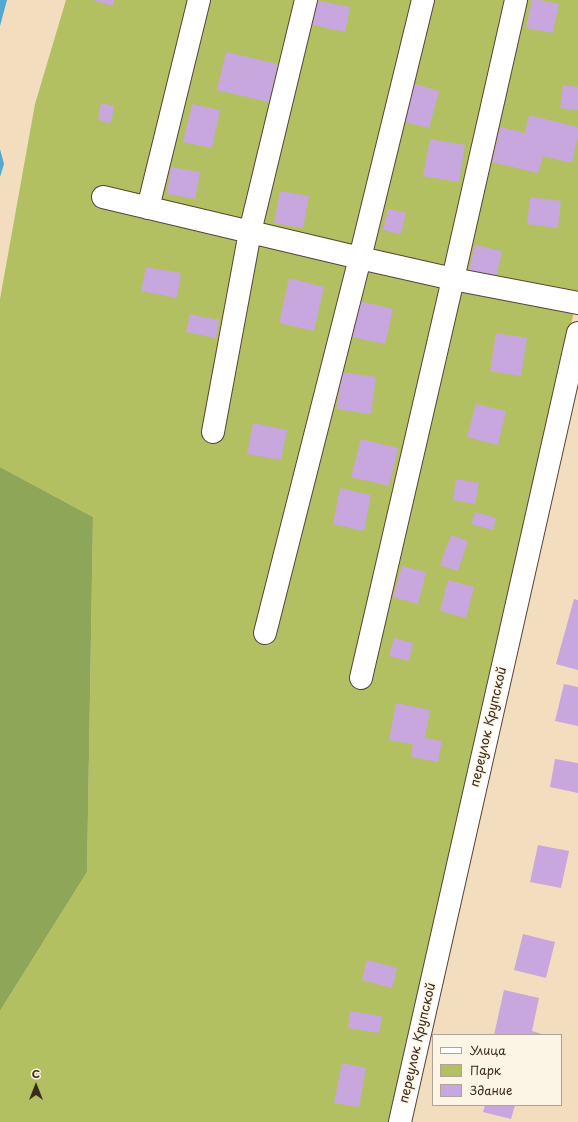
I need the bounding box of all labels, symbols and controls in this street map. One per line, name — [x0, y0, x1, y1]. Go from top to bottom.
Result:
street label: переулок Крупской — [468, 665, 510, 789]
street label: переулок Крупской — [397, 981, 439, 1105]
legend — [432, 1034, 562, 1106]
text: Улица — [470, 1041, 506, 1059]
text: Парк — [470, 1061, 501, 1079]
text: С — [32, 1065, 40, 1082]
north arrow — [16, 1066, 56, 1106]
text: Здание — [470, 1081, 512, 1099]

